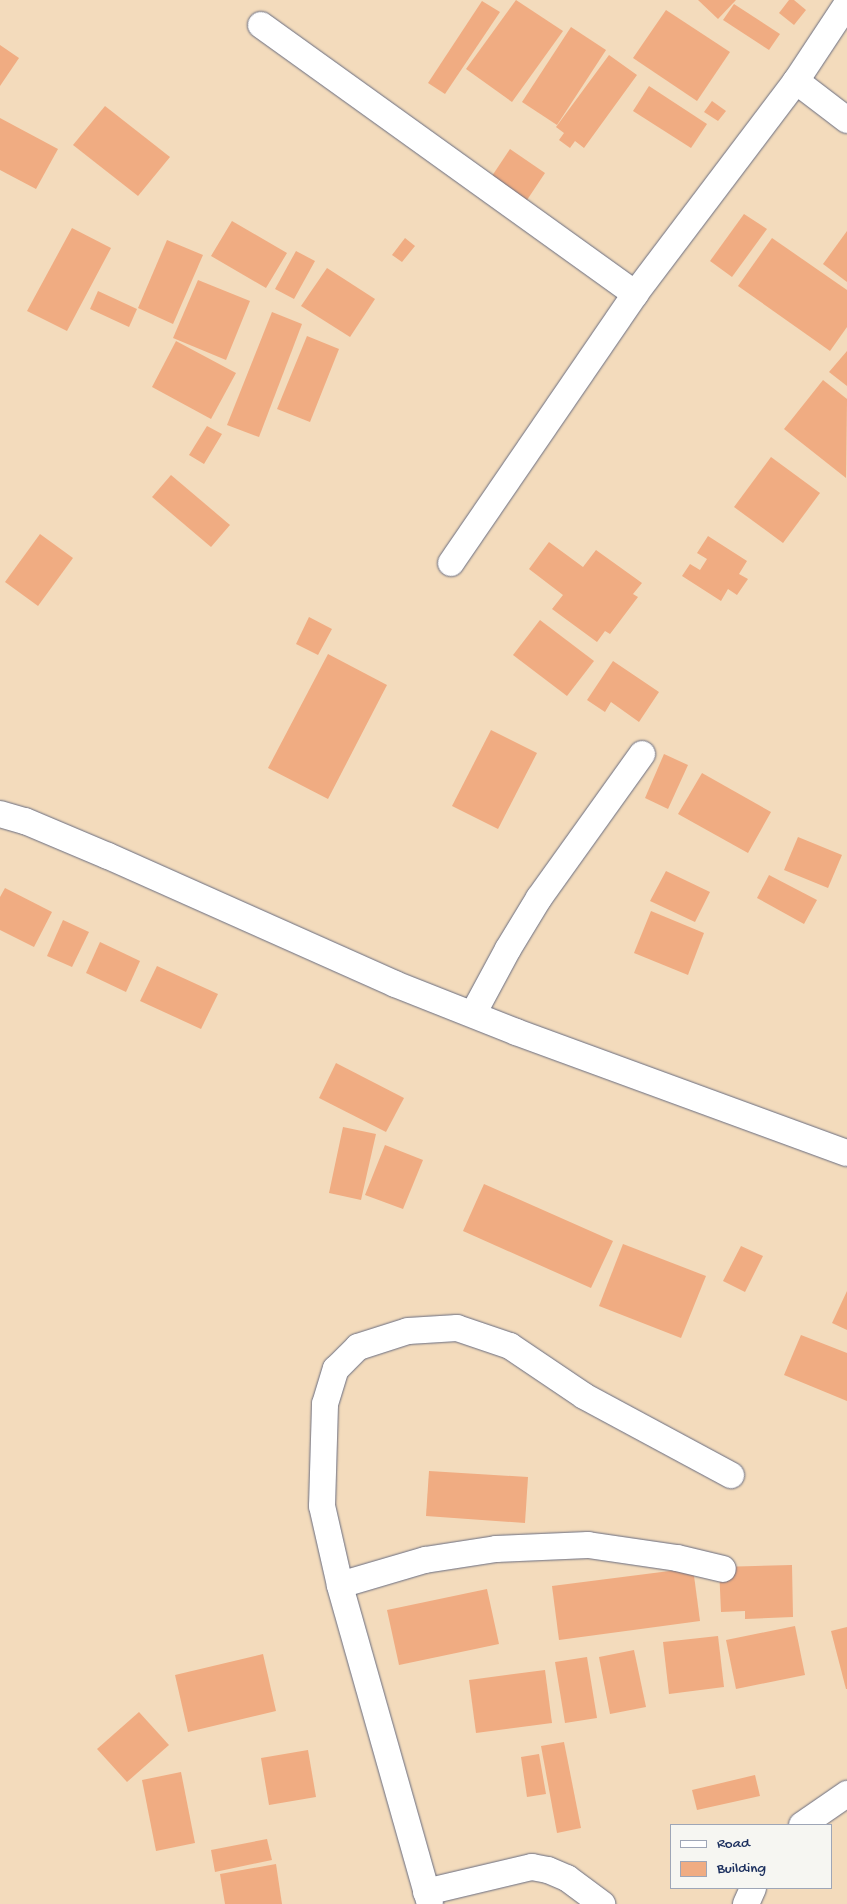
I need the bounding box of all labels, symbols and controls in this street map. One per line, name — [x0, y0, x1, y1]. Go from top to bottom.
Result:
legend — [670, 1824, 832, 1889]
text: Road — [717, 1835, 750, 1853]
text: Building — [717, 1860, 766, 1878]

